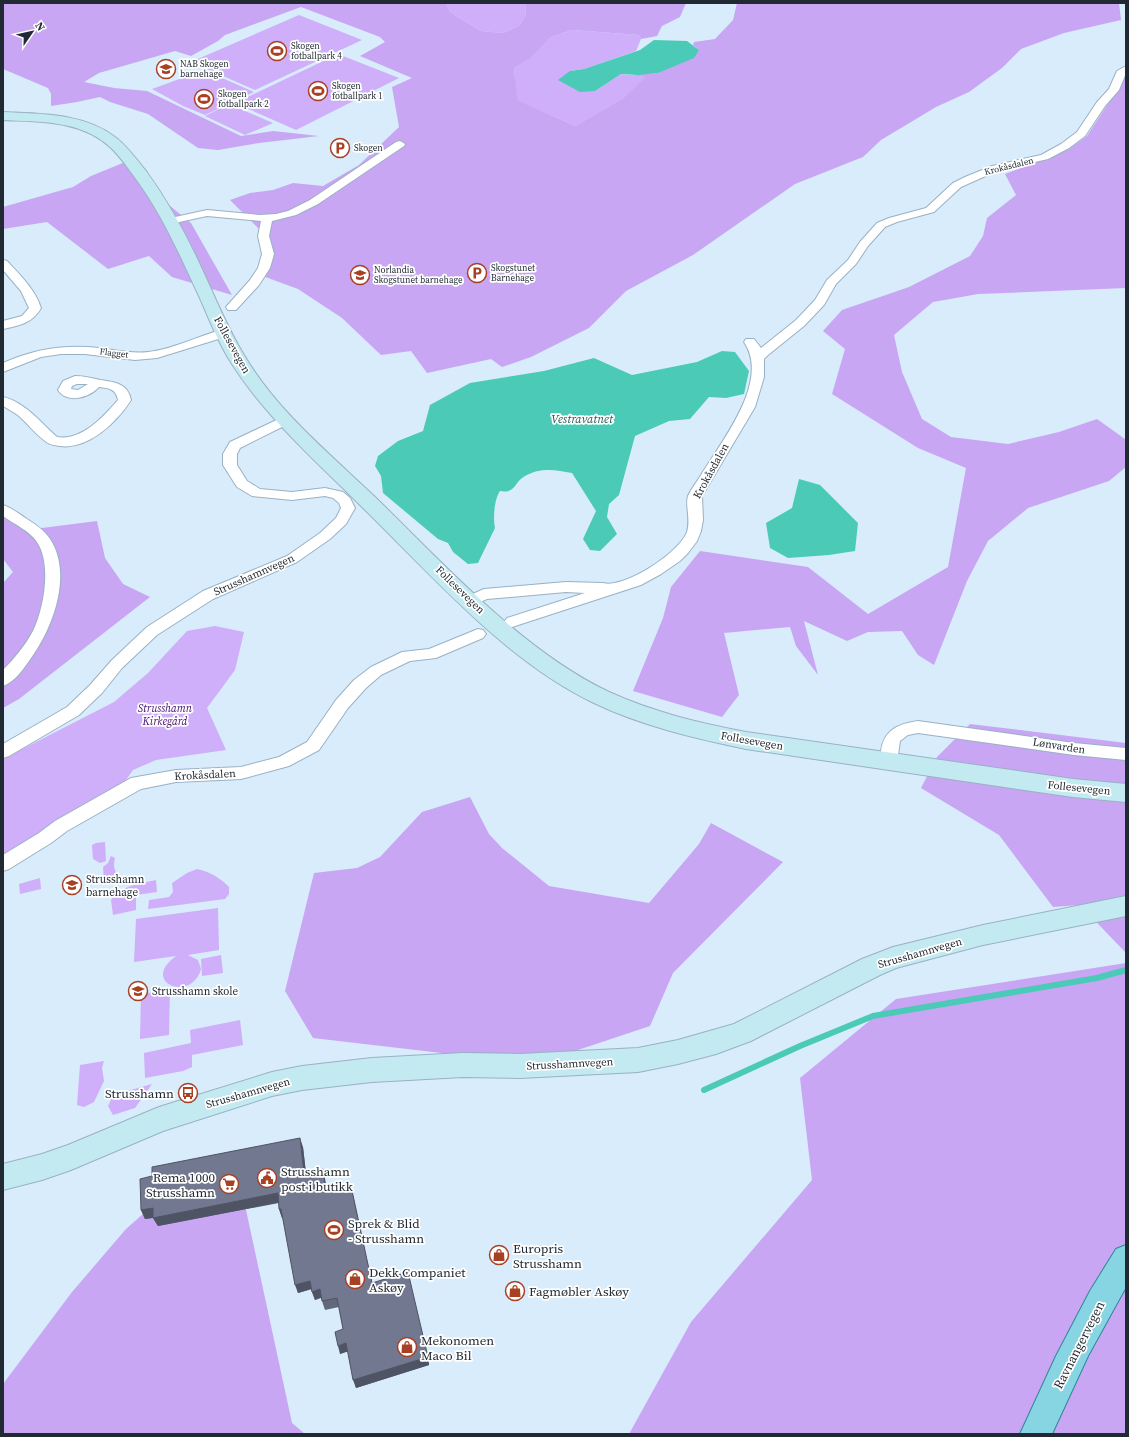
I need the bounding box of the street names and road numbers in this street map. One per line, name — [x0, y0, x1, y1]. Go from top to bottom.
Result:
street label: Krokåsdalen — [983, 154, 1035, 178]
street label: Follesevegen — [210, 314, 254, 377]
street label: Flagget — [99, 345, 129, 361]
street label: Krokåsdalen — [690, 440, 733, 502]
street label: Strusshamnvegen — [211, 550, 297, 600]
street label: Follesevegen — [432, 563, 488, 618]
street label: Follesevegen — [720, 728, 785, 754]
street label: Lønvarden — [1032, 734, 1087, 758]
street label: Krokåsdalen — [174, 766, 236, 784]
street label: Follesevegen — [1047, 777, 1111, 799]
street label: Strusshamnvegen — [876, 934, 964, 972]
street label: Strusshamnvegen — [526, 1054, 614, 1074]
street label: Strusshamnvegen — [204, 1074, 292, 1112]
street label: Ravnangervegen — [1049, 1298, 1109, 1392]

